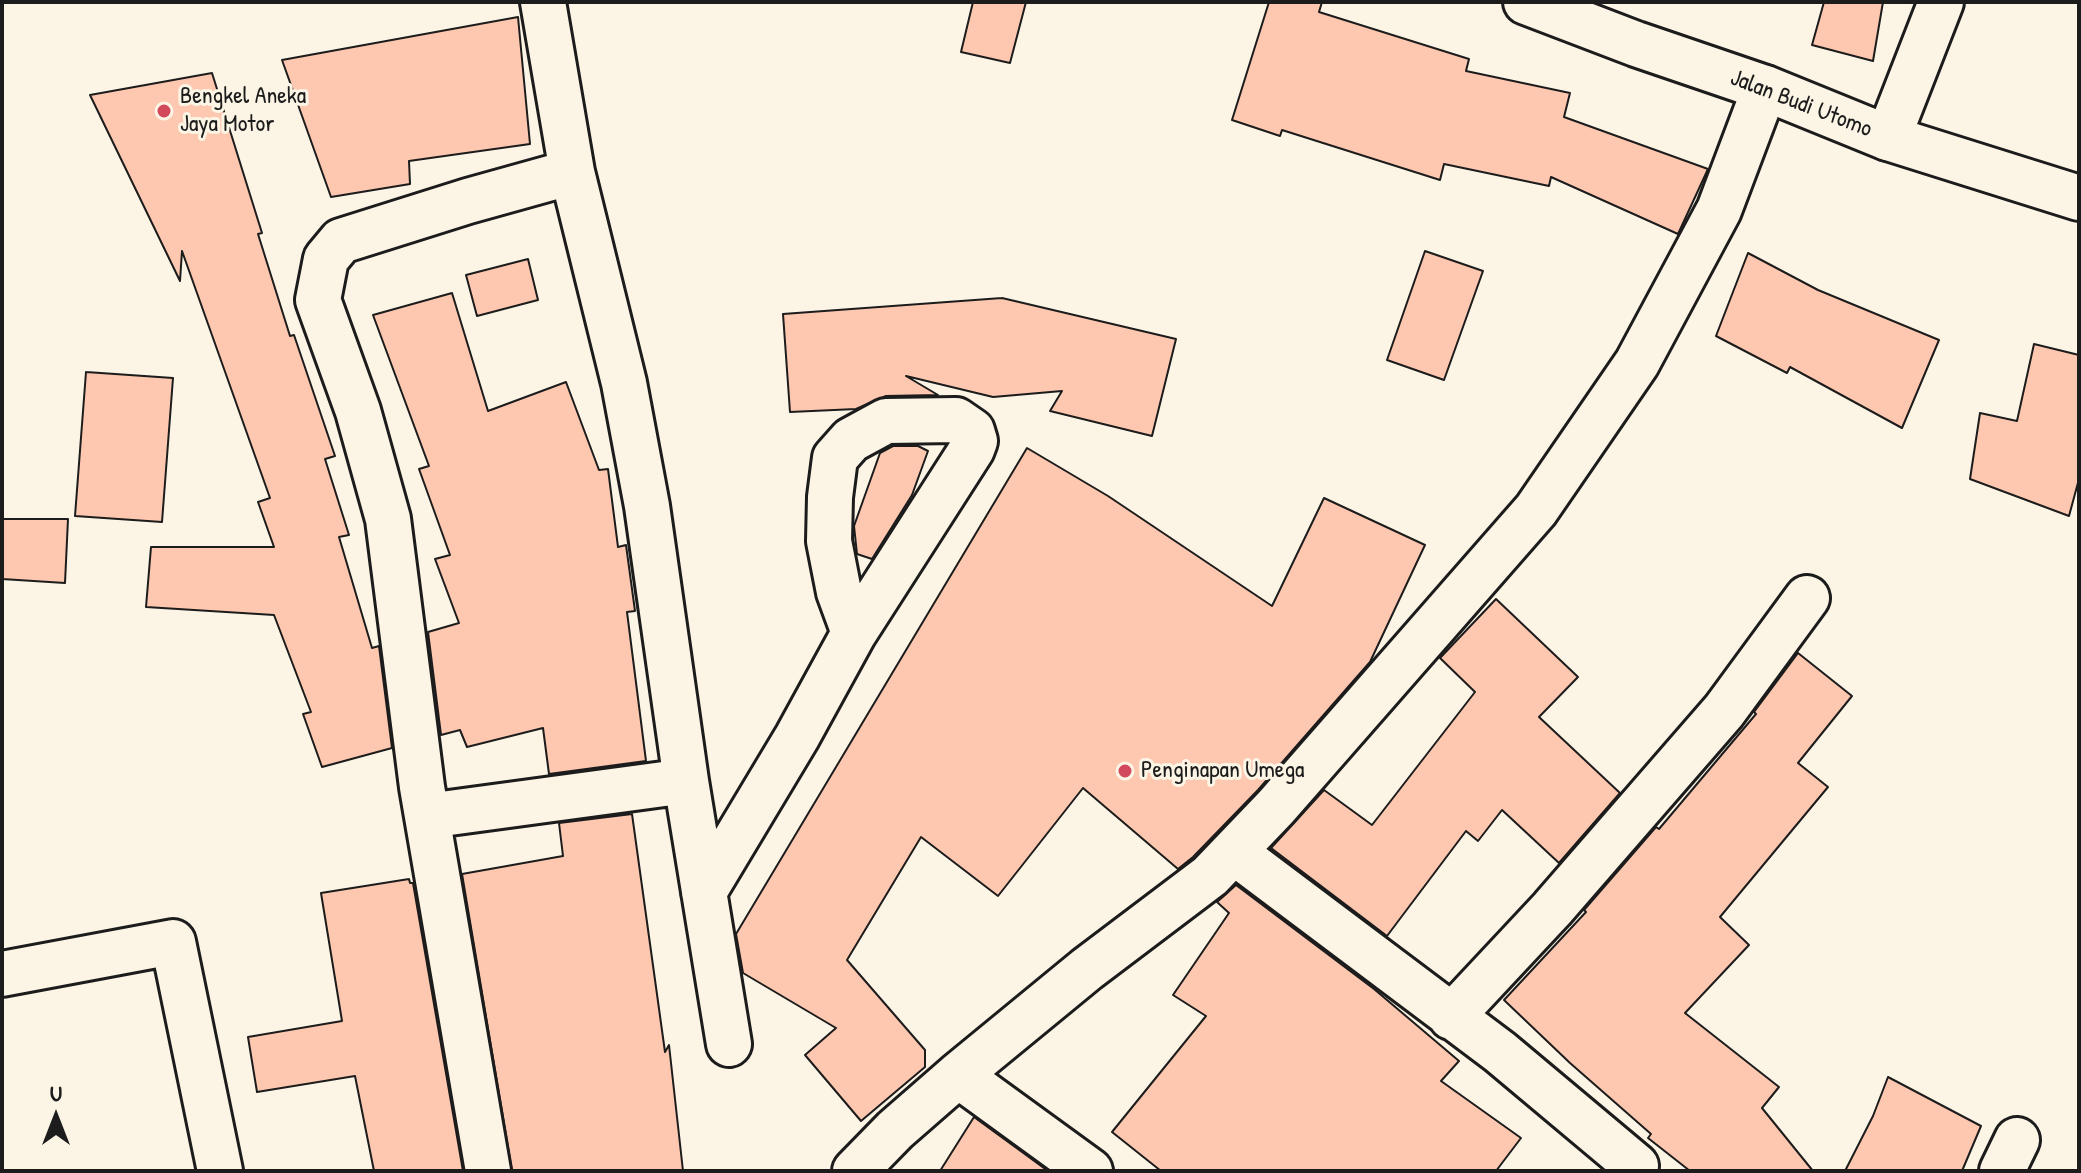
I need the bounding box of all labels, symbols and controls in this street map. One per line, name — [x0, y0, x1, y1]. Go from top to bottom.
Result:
street label: Jalan Budi Utomo — [1726, 64, 1876, 144]
place label: Bengkel Aneka Jaya Motor — [180, 83, 306, 139]
marker: Bengkel Aneka Jaya Motor — [155, 102, 173, 120]
place label: Penginapan Umega — [1141, 757, 1304, 785]
marker: Penginapan Umega — [1116, 762, 1134, 780]
north arrow — [16, 1077, 96, 1157]
text: U — [50, 1078, 62, 1108]

